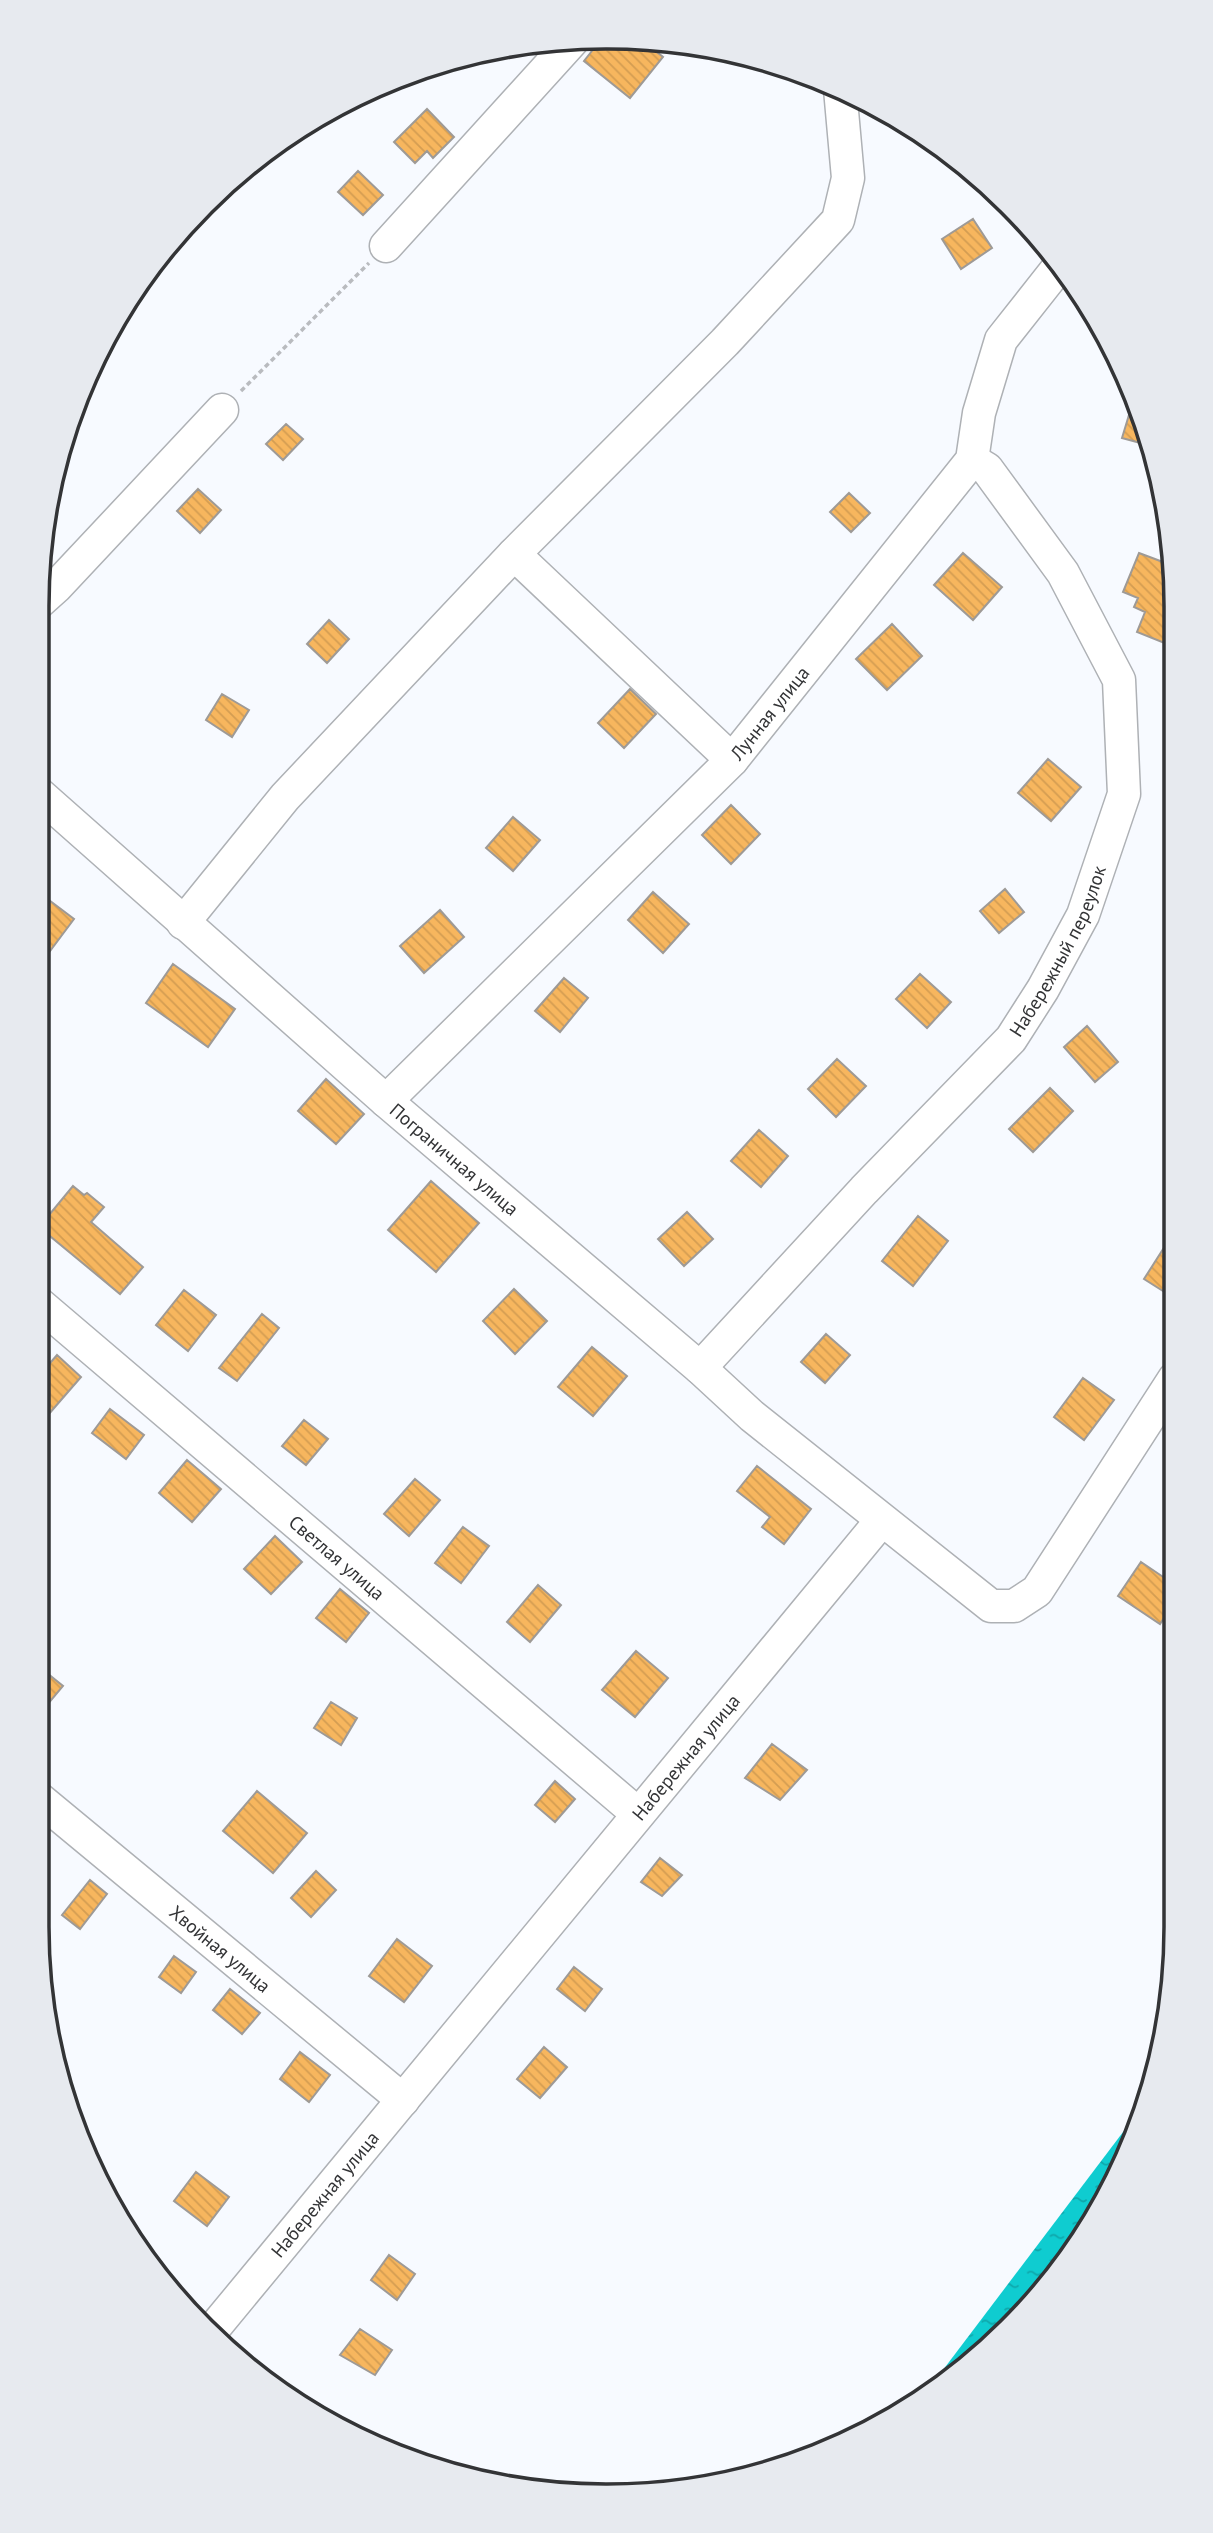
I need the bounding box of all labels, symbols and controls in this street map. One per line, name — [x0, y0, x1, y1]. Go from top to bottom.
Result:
street label: Лунная улица — [724, 661, 814, 765]
street label: Набережный переулок — [1004, 862, 1111, 1041]
street label: Пограничная улица — [385, 1098, 524, 1221]
street label: Светлая улица — [284, 1510, 390, 1605]
street label: Набережная улица — [627, 1689, 745, 1825]
street label: Хвойная улица — [165, 1900, 276, 1998]
street label: Набережная улица — [266, 2126, 384, 2262]

